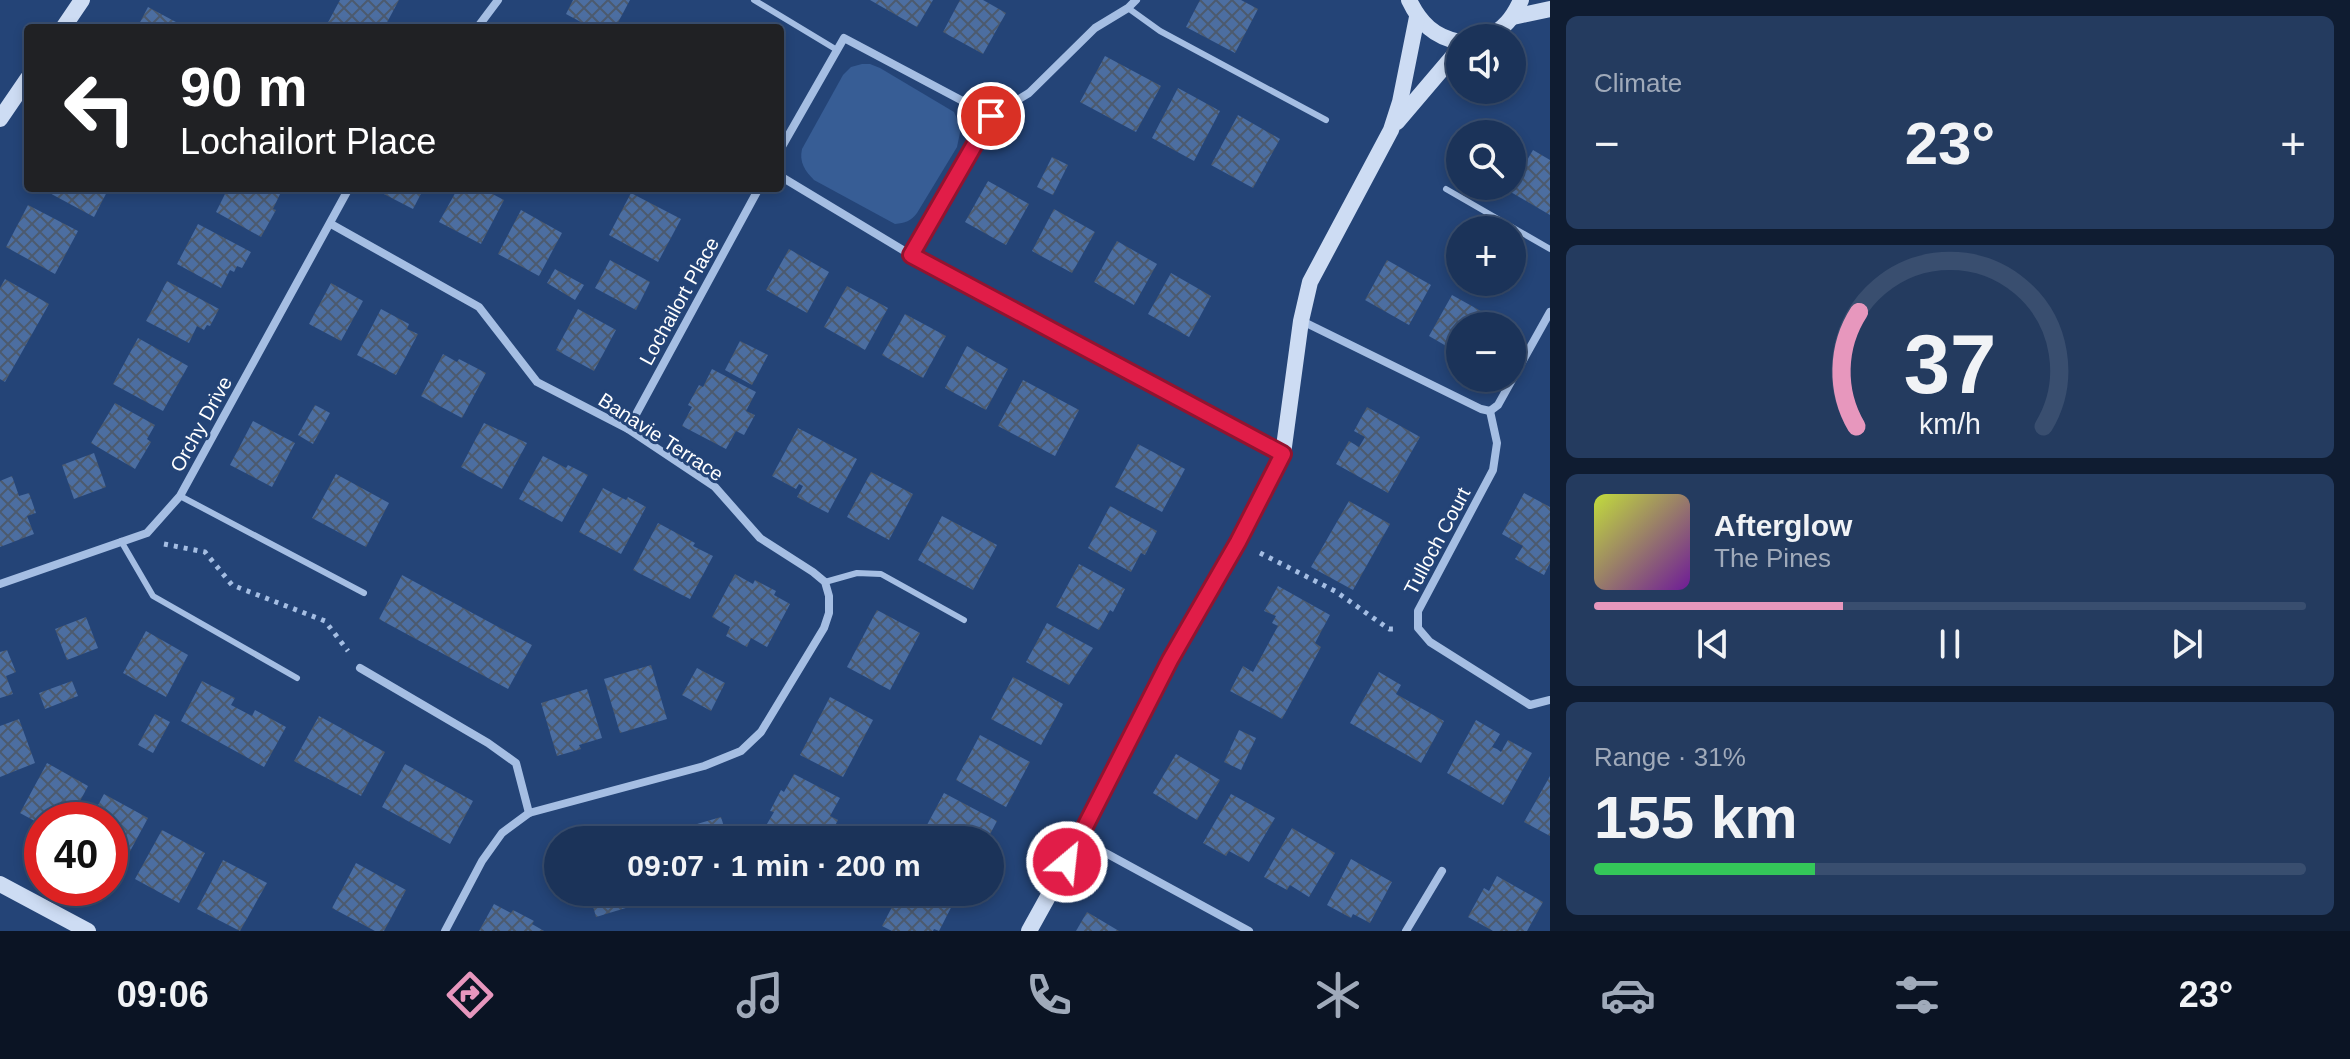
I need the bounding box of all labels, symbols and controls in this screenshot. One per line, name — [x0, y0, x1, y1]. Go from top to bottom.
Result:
map controls — [1446, 24, 1526, 392]
button: sound — [1446, 24, 1526, 104]
text: 90 m — [180, 55, 308, 118]
icon: left — [48, 56, 152, 160]
text: Climate — [1594, 68, 1682, 98]
pin — [957, 82, 1025, 150]
icon: arrive — [969, 94, 1013, 138]
text: 23° — [1905, 110, 1995, 177]
text: − — [1594, 119, 1620, 168]
text: + — [2280, 119, 2306, 168]
button: search — [1446, 120, 1526, 200]
text: Lochailort Place — [180, 121, 436, 162]
button: + — [1446, 216, 1526, 296]
street label: Lochailort Place — [635, 233, 723, 369]
button: − — [1446, 312, 1526, 392]
text: 37 — [1904, 318, 1996, 411]
street label: Orchy Drive — [166, 372, 236, 476]
street label: Banavie Terrace — [595, 389, 727, 485]
text: km/h — [1919, 408, 1981, 440]
street label: Tulloch Court — [1400, 483, 1475, 598]
text: Afterglow — [1714, 509, 1852, 542]
text: The Pines — [1714, 543, 1831, 573]
icon: previous — [1691, 622, 1735, 666]
icon: pause — [1928, 622, 1972, 666]
icon: next — [2165, 622, 2209, 666]
text: Range · 31% — [1594, 742, 1746, 772]
text: 155 km — [1594, 784, 1798, 851]
speed limit sign: 40 — [24, 802, 128, 906]
position arrow — [1025, 820, 1109, 904]
text: 09:07 · 1 min · 200 m — [627, 849, 921, 882]
icon: directions — [442, 967, 498, 1023]
icon: music — [732, 967, 788, 1023]
icon: phone — [1021, 967, 1077, 1023]
icon: climate — [1310, 967, 1366, 1023]
icon: car — [1600, 967, 1656, 1023]
icon: filters — [1889, 967, 1945, 1023]
text: 09:06 — [117, 974, 209, 1015]
text: 23° — [2179, 974, 2233, 1015]

